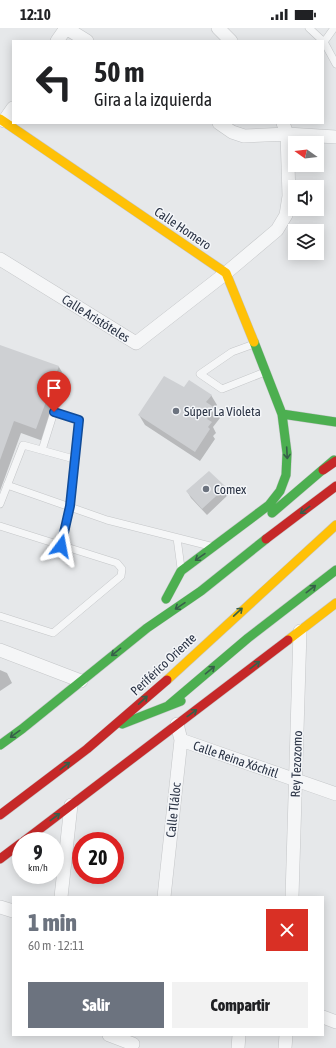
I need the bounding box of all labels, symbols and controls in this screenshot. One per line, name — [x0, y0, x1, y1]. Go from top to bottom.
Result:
text: 12:10 — [20, 6, 51, 23]
icon: left — [28, 56, 80, 108]
text: 50 m — [94, 56, 144, 88]
text: Gira a la izquierda — [94, 89, 212, 110]
north arrow — [288, 136, 324, 172]
map controls — [288, 136, 324, 260]
button: sound — [288, 180, 324, 216]
street label: Calle Homero — [151, 204, 214, 253]
button: layers — [288, 224, 324, 260]
street label: Calle Aristóteles — [59, 292, 133, 345]
pin — [37, 371, 71, 412]
icon: arrive — [43, 377, 65, 399]
place label: Súper La Violeta — [184, 404, 261, 419]
marker: Súper La Violeta — [171, 406, 181, 416]
one-way arrow — [283, 446, 290, 459]
place label: Comex — [214, 482, 247, 497]
marker: Comex — [201, 484, 211, 494]
one-way arrow — [300, 506, 311, 514]
position arrow — [40, 525, 82, 567]
one-way arrow — [195, 553, 206, 561]
one-way arrow — [306, 585, 317, 594]
one-way arrow — [174, 602, 185, 610]
one-way arrow — [233, 608, 243, 617]
street label: Periférico Oriente — [127, 630, 199, 699]
one-way arrow — [111, 648, 122, 657]
one-way arrow — [250, 661, 261, 670]
one-way arrow — [204, 666, 215, 675]
one-way arrow — [137, 696, 148, 705]
one-way arrow — [186, 709, 197, 718]
one-way arrow — [10, 730, 21, 738]
street label: Rey Tezozomo — [288, 730, 305, 798]
street label: Calle Reina Xóchitl — [191, 738, 281, 781]
one-way arrow — [59, 762, 70, 771]
street label: Calle Tláloc — [163, 781, 184, 838]
one-way arrow — [49, 813, 60, 822]
speed limit sign: 20 — [72, 832, 124, 884]
text: 9 — [33, 841, 43, 864]
text: km/h — [28, 862, 48, 873]
text: 1 min — [28, 909, 77, 936]
button: close — [266, 909, 308, 951]
text: 60 m · 12:11 — [28, 938, 84, 953]
button: Salir — [28, 982, 164, 1028]
button: Compartir — [172, 982, 308, 1028]

